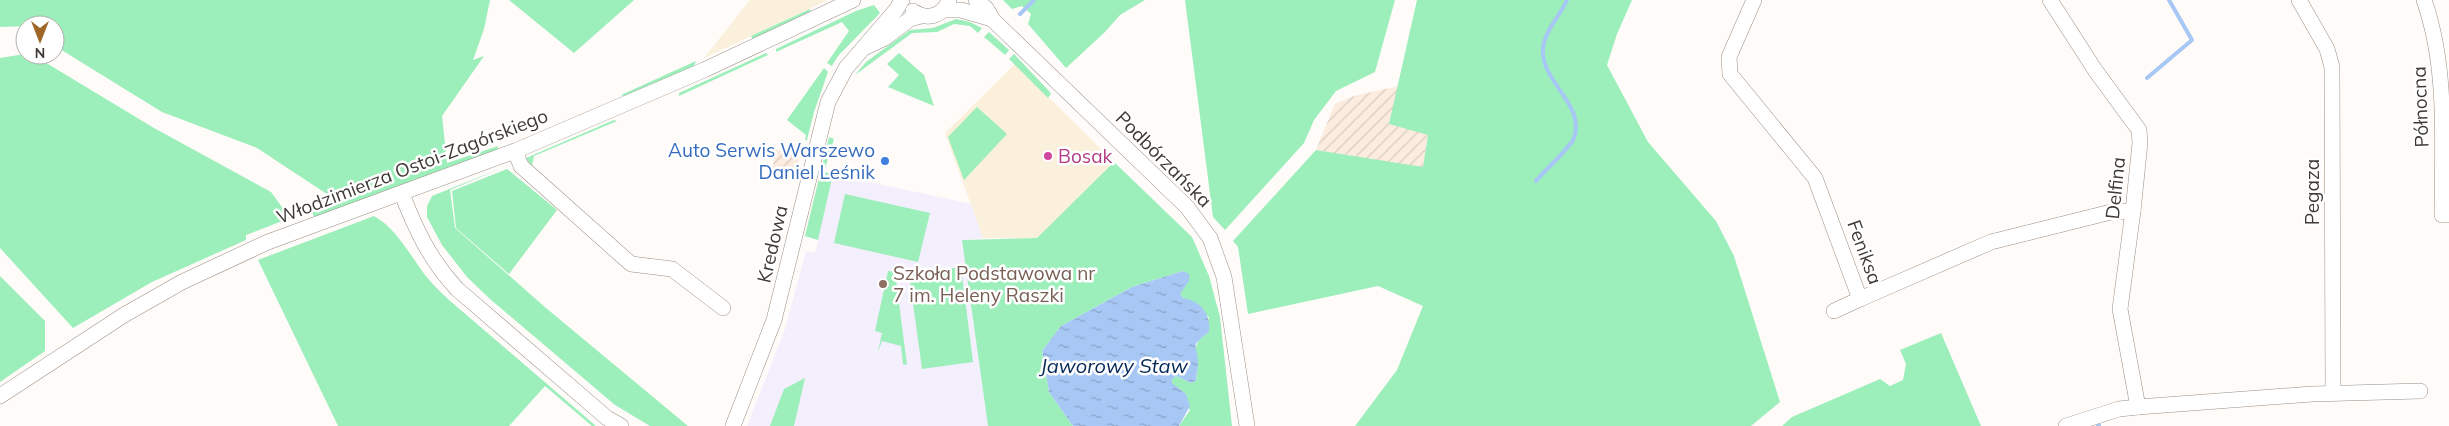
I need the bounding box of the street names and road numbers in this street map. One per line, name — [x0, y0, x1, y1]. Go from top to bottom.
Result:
street label: Północna — [2407, 66, 2433, 148]
street label: Włodzimierza Ostoi-Zagórskiego — [273, 103, 551, 229]
street label: Podbórzańska — [1111, 106, 1217, 212]
street label: Delfina — [2100, 156, 2130, 220]
street label: Pegaza — [2300, 159, 2324, 225]
street label: Kredowa — [751, 203, 793, 285]
street label: Feniksa — [1842, 217, 1888, 287]

